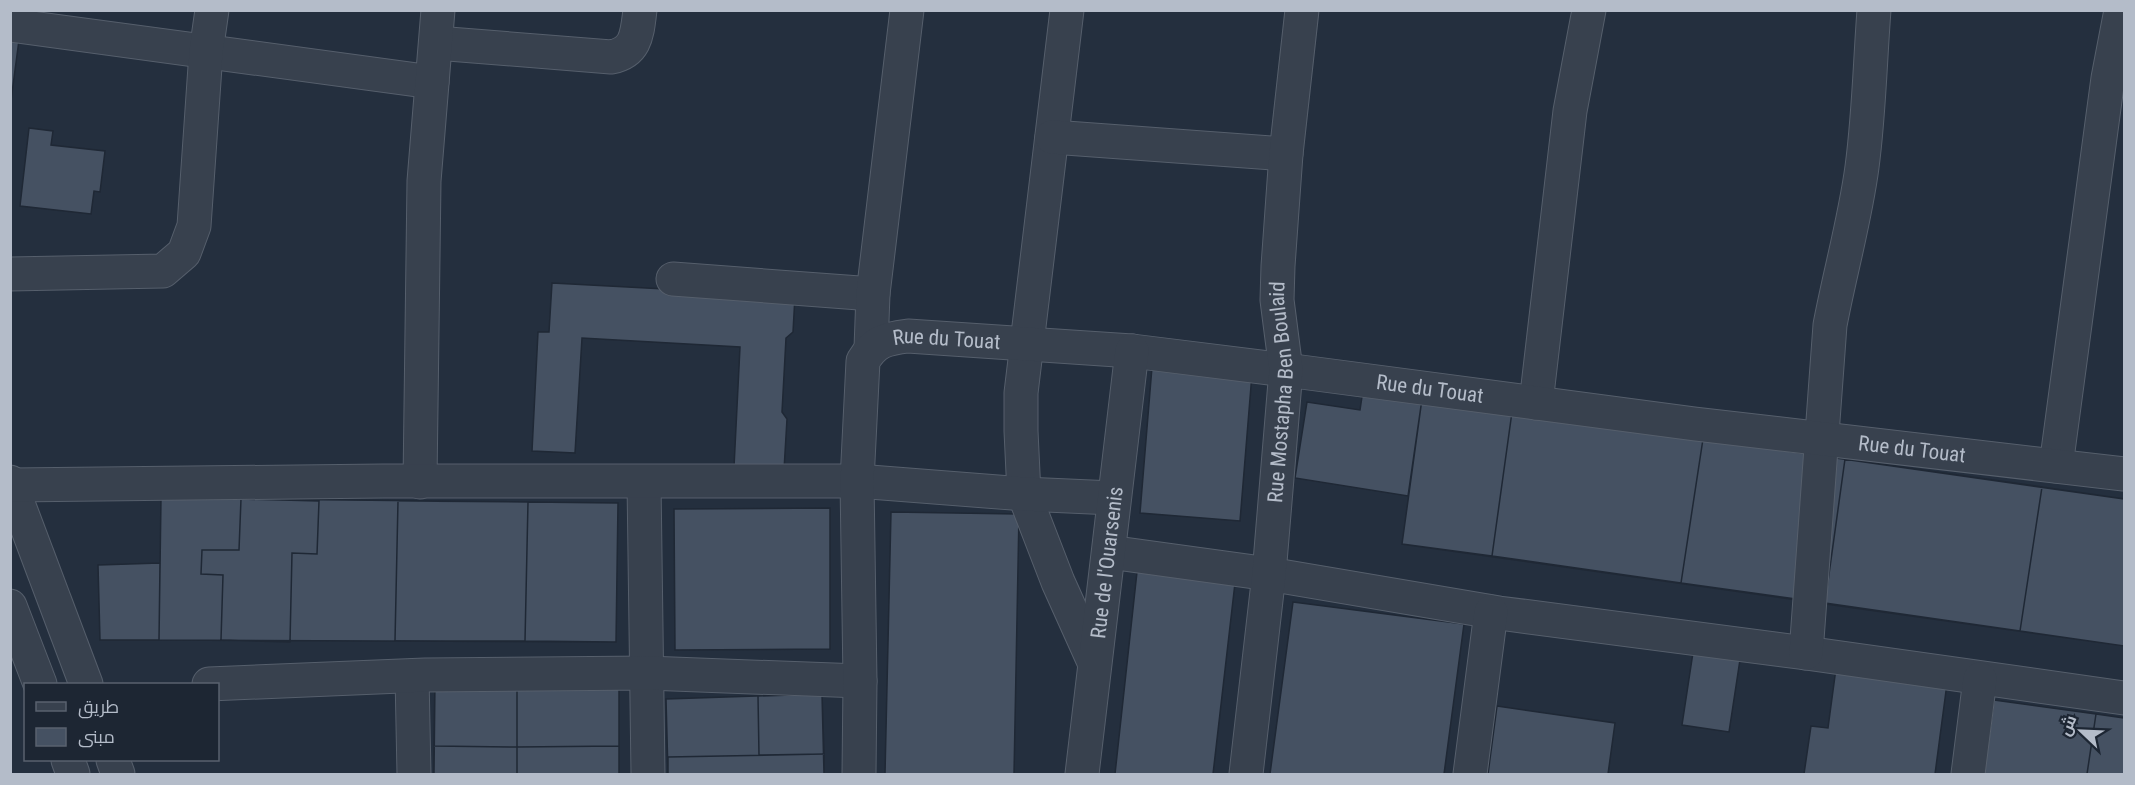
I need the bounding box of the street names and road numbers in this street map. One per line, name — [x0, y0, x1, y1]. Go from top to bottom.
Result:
street label: Rue Mostapha Ben Boulaid — [1263, 281, 1298, 504]
street label: Rue du Touat — [891, 324, 1001, 354]
street label: Rue du Touat — [1375, 370, 1485, 408]
street label: Rue du Touat — [1857, 431, 1967, 467]
street label: Rue de l'Ouarsenis — [1086, 485, 1128, 640]

